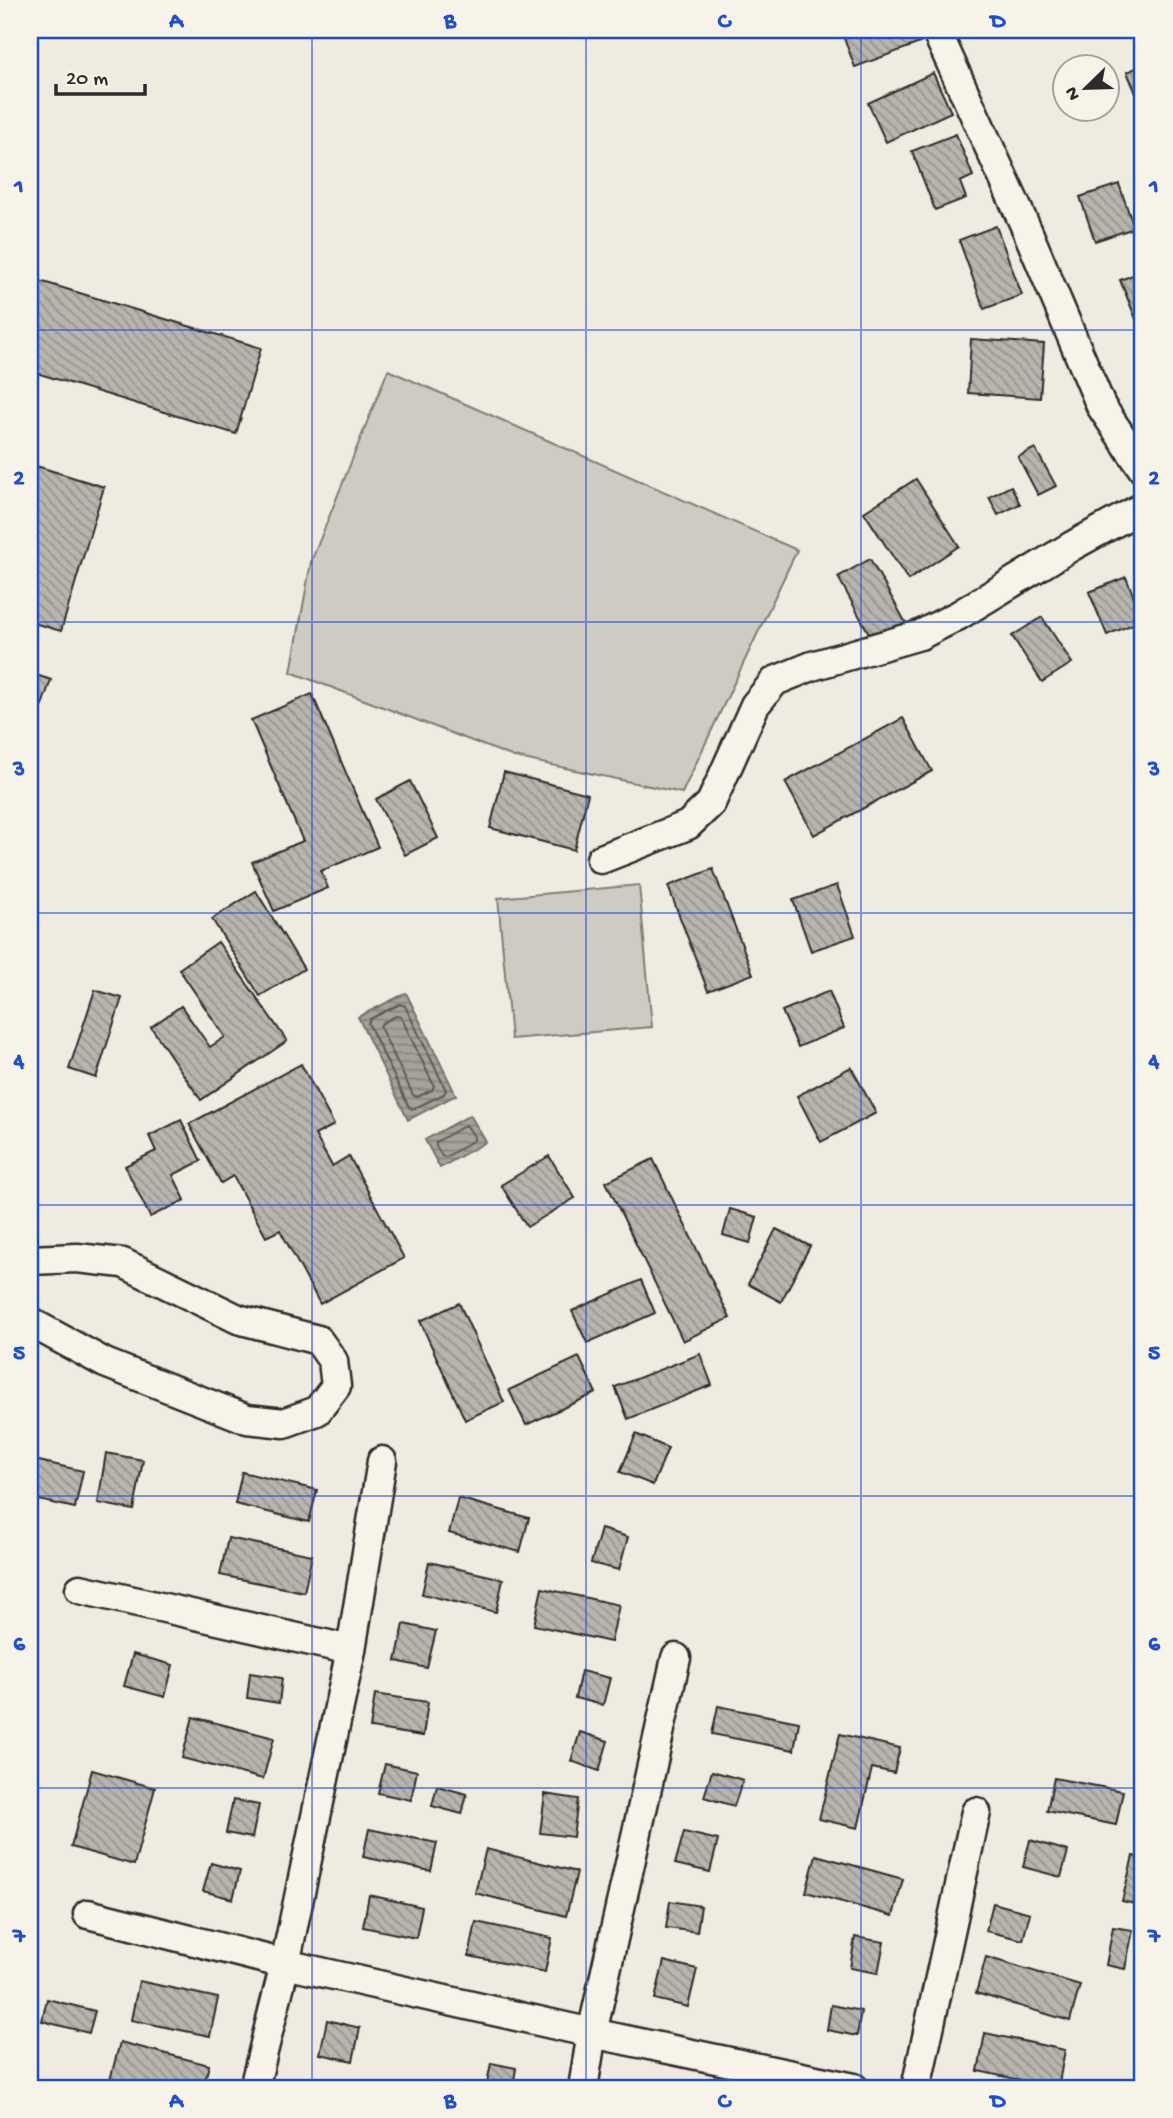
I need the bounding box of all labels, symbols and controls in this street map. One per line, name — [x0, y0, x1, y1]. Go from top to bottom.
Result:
text: A — [168, 9, 184, 36]
text: B — [443, 9, 457, 36]
text: C — [718, 9, 733, 36]
text: D — [989, 9, 1007, 36]
scale bar — [56, 52, 145, 96]
north arrow — [1050, 52, 1120, 122]
text: 20 m — [66, 68, 108, 93]
text: N — [1061, 83, 1087, 103]
text: 1 — [13, 174, 24, 201]
text: 1 — [1148, 174, 1159, 201]
text: 2 — [13, 466, 25, 493]
text: 2 — [1148, 466, 1160, 493]
text: 3 — [12, 757, 25, 784]
text: 3 — [1147, 757, 1160, 784]
text: 4 — [13, 1049, 25, 1076]
text: 4 — [1148, 1049, 1160, 1076]
text: 5 — [13, 1341, 25, 1368]
text: 5 — [1148, 1341, 1160, 1368]
text: 6 — [13, 1632, 26, 1659]
text: 6 — [1148, 1632, 1161, 1659]
text: 7 — [12, 1924, 26, 1951]
text: 7 — [1147, 1924, 1161, 1951]
text: A — [168, 2089, 184, 2116]
text: B — [443, 2089, 457, 2116]
text: C — [718, 2089, 733, 2116]
text: D — [989, 2089, 1007, 2116]

